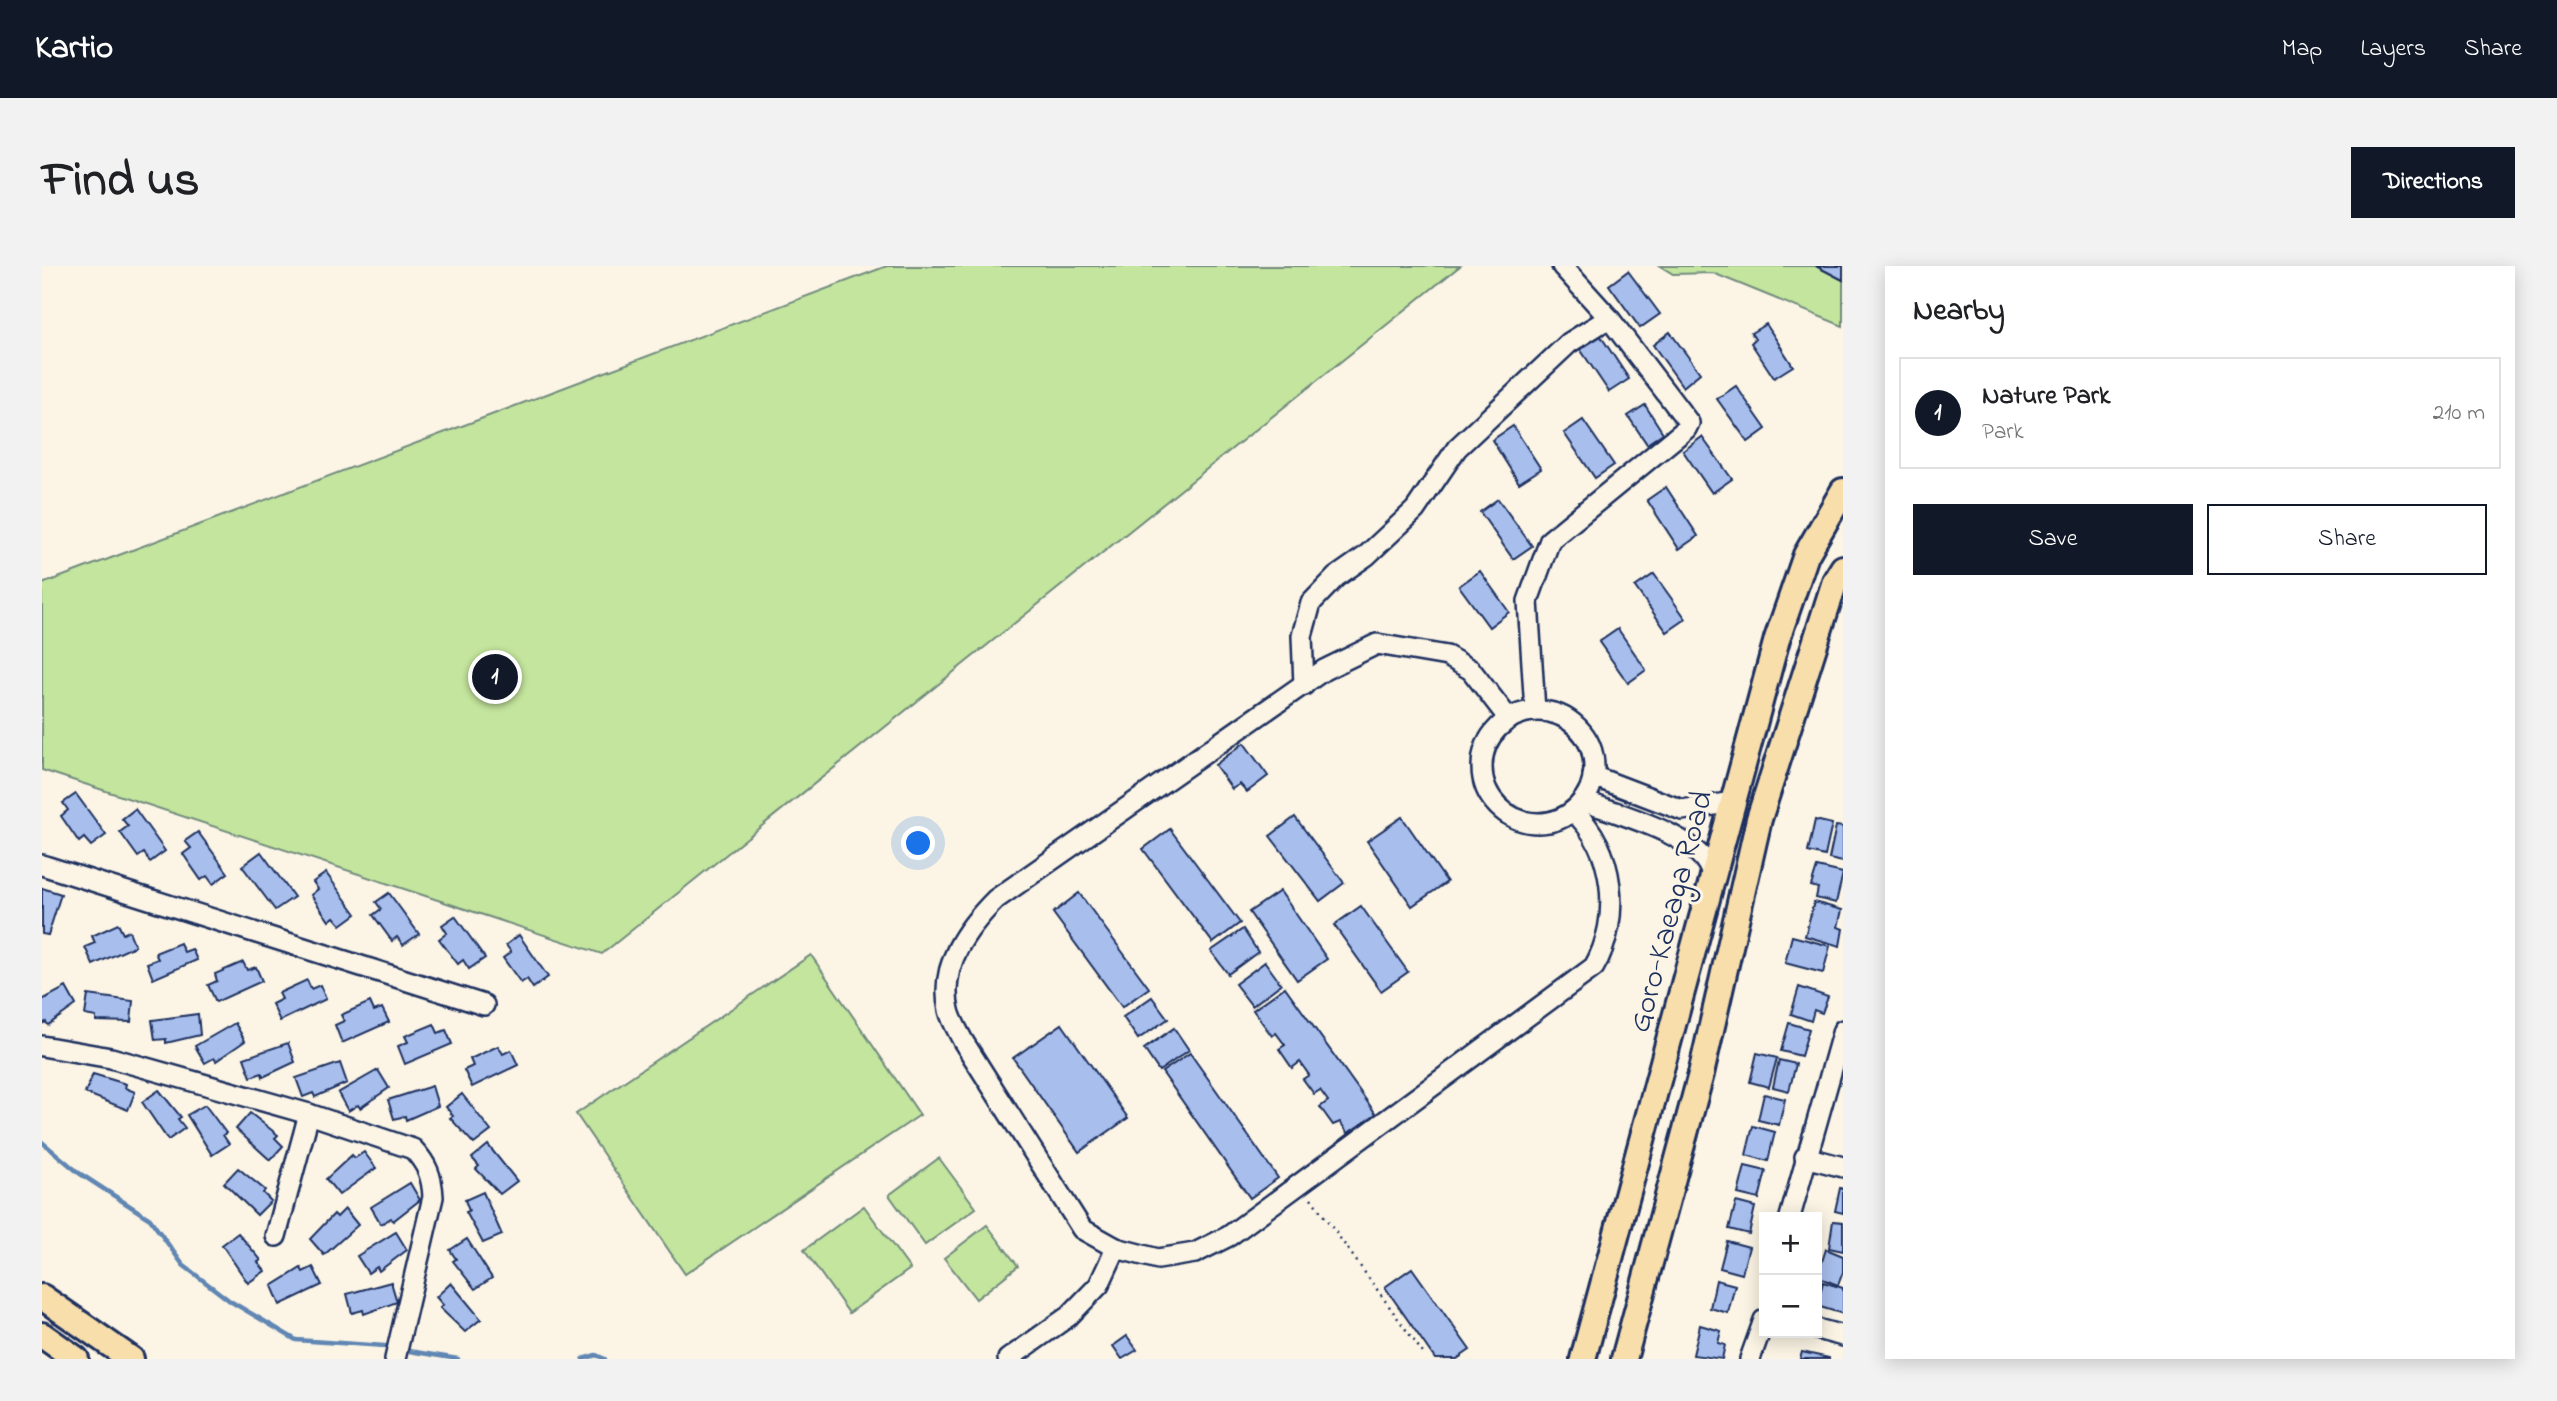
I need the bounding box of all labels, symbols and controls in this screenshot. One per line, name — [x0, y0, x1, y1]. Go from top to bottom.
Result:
text: Kartio — [35, 25, 113, 73]
text: Map — [2282, 32, 2322, 67]
text: Layers — [2360, 32, 2426, 67]
text: Share — [2464, 32, 2522, 67]
text: Find us — [42, 146, 199, 218]
button: Directions — [2351, 147, 2515, 218]
text: Nearby — [1913, 290, 2005, 334]
text: Nature Park — [1982, 378, 2110, 416]
text: 1 — [1934, 397, 1942, 430]
text: 210 m — [2433, 397, 2485, 430]
text: Park — [1982, 416, 2024, 449]
button: Save — [1913, 504, 2193, 575]
button: Share — [2207, 504, 2487, 575]
pin: 1 — [472, 651, 518, 703]
street label: Goro-Kaeaga Road — [1617, 786, 1727, 1038]
your location — [901, 826, 935, 860]
map controls — [1759, 1212, 1822, 1338]
button: + — [1759, 1212, 1822, 1275]
button: − — [1759, 1275, 1822, 1338]

